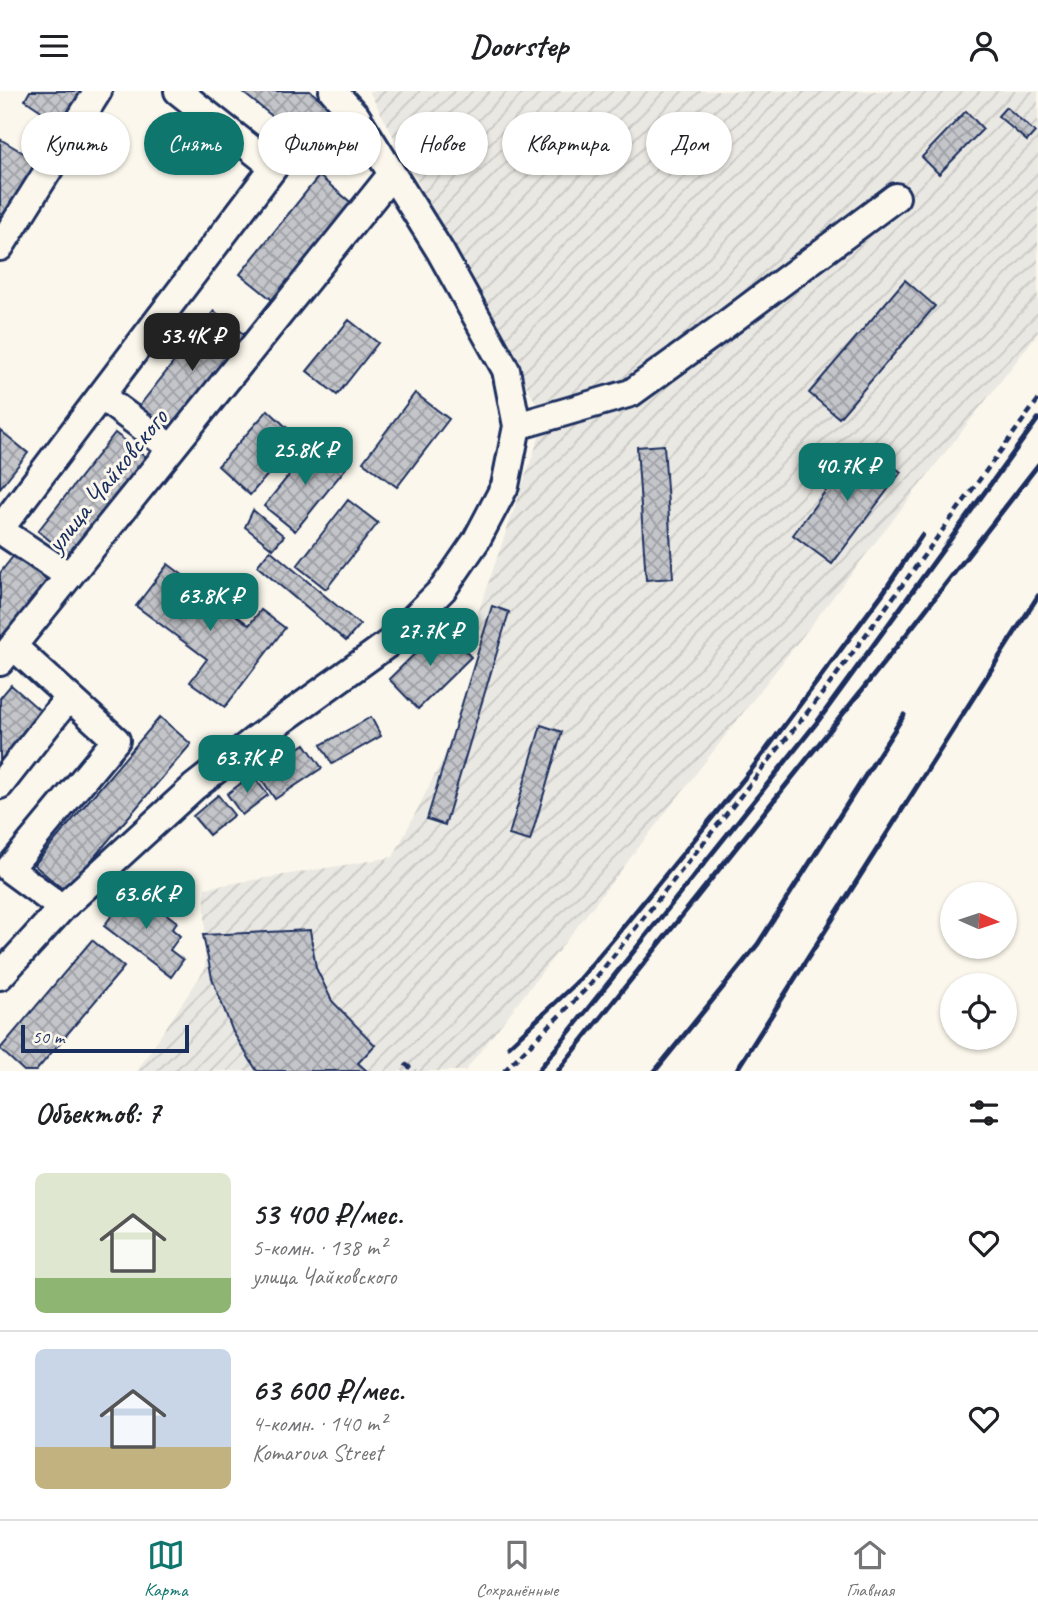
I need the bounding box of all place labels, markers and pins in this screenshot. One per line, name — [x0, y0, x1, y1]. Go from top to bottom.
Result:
pin: 53.4K ₽ — [127, 313, 257, 373]
pin: 25.8K ₽ — [240, 427, 370, 487]
pin: 40.7K ₽ — [782, 443, 912, 503]
pin: 63.8K ₽ — [145, 573, 275, 633]
pin: 27.7K ₽ — [365, 609, 495, 668]
pin: 63.7K ₽ — [182, 735, 312, 795]
pin: 63.6K ₽ — [81, 871, 211, 931]

